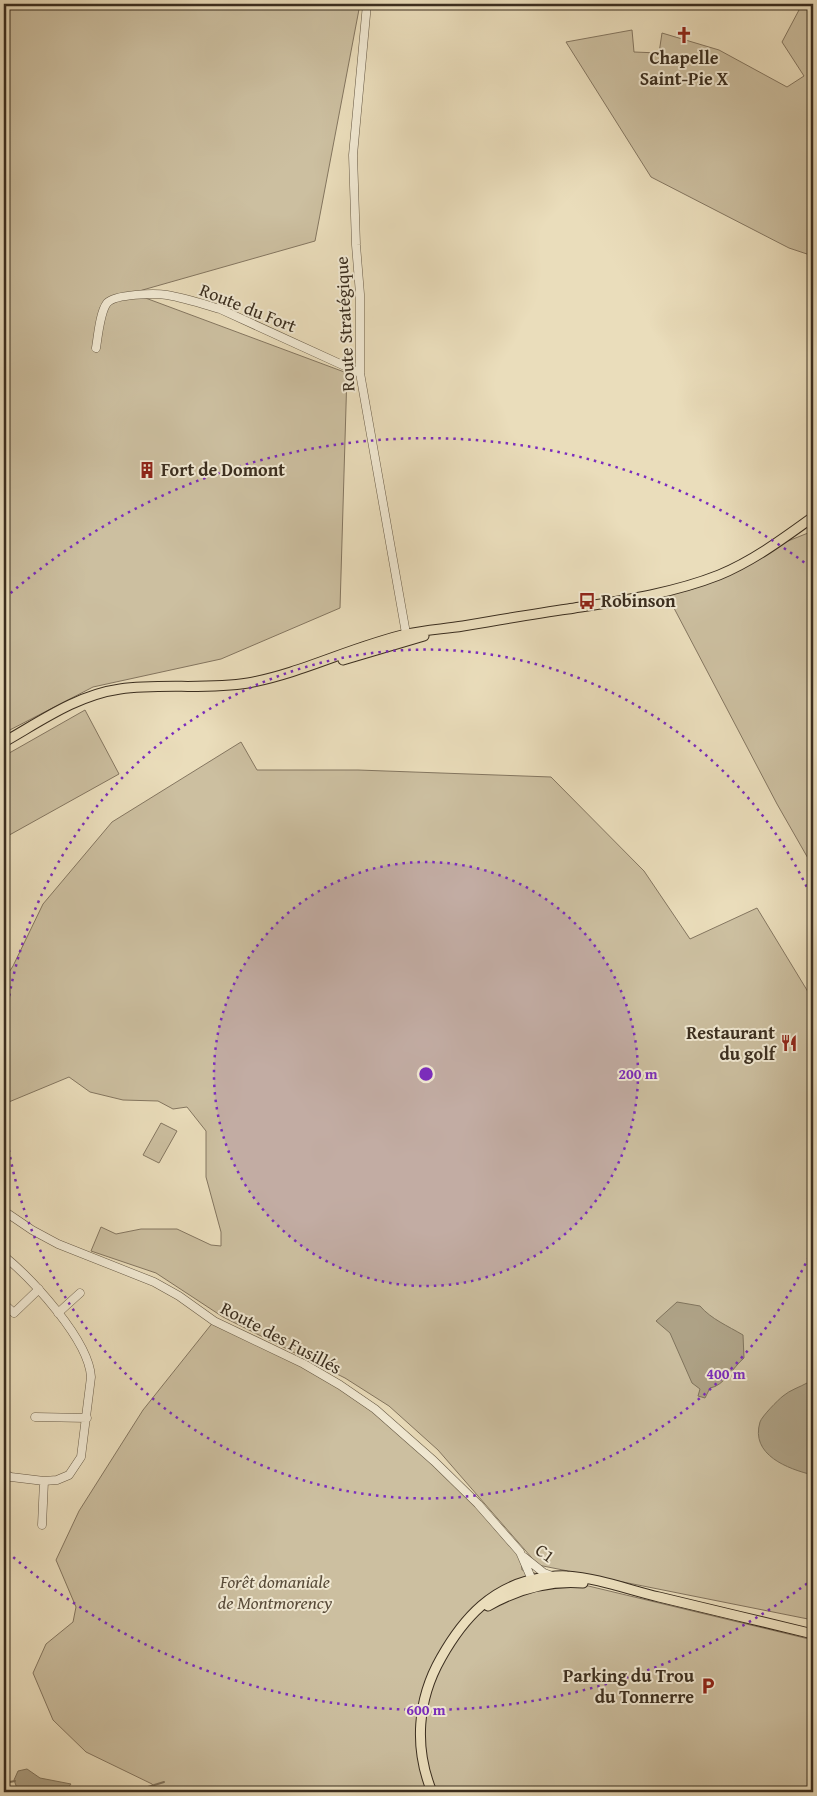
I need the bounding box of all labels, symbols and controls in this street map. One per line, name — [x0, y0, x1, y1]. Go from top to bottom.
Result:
church icon: Chapelle Saint-Pie X — [674, 25, 694, 45]
place label: Chapelle Saint-Pie X — [640, 44, 729, 92]
street label: Route Stratégique — [327, 256, 362, 392]
street label: Route du Fort — [196, 276, 301, 339]
place label: Fort de Domont — [161, 456, 285, 483]
building icon: Fort de Domont — [137, 460, 157, 480]
place label: Robinson — [601, 587, 676, 614]
bus stop icon: Robinson — [577, 591, 597, 611]
place label: Restaurant du golf — [686, 1019, 778, 1067]
restaurant icon: Restaurant du golf — [779, 1033, 799, 1053]
text: 200 m — [618, 1063, 658, 1084]
centre of rings — [417, 1065, 435, 1083]
street label: Route des Fusillés — [216, 1294, 347, 1381]
text: 400 m — [706, 1363, 746, 1384]
street label: C1 — [530, 1536, 561, 1569]
park label: Forêt domaniale de Montmorency — [218, 1568, 333, 1616]
place label: Parking du Trou du Tonnerre — [563, 1662, 695, 1710]
parking icon: Parking du Trou du Tonnerre — [698, 1676, 718, 1696]
text: 600 m — [406, 1699, 446, 1720]

